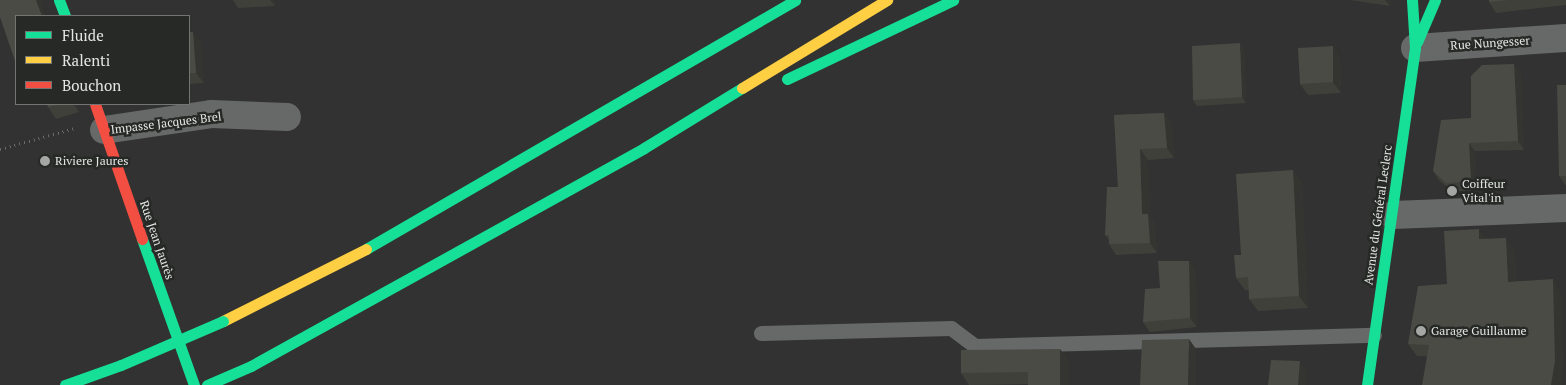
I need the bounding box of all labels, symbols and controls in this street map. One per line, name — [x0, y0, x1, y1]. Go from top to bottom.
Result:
legend — [15, 15, 190, 105]
text: Fluide — [62, 25, 104, 45]
street label: Rue Nungesser — [1450, 33, 1530, 53]
text: Ralenti — [62, 50, 110, 70]
text: Bouchon — [62, 75, 121, 95]
street label: Impasse Jacques Brel — [110, 109, 222, 137]
street label: Avenue du Général Leclerc — [1361, 144, 1395, 286]
place label: Riviere Jaures — [55, 154, 128, 168]
marker: Riviere Jaures — [39, 155, 51, 167]
place label: Coiffeur Vital'in — [1462, 177, 1505, 205]
marker: Coiffeur Vital'in — [1446, 185, 1458, 197]
street label: Rue Jean Jaurès — [137, 199, 177, 281]
place label: Garage Guillaume — [1431, 324, 1527, 338]
marker: Garage Guillaume — [1415, 325, 1427, 337]

